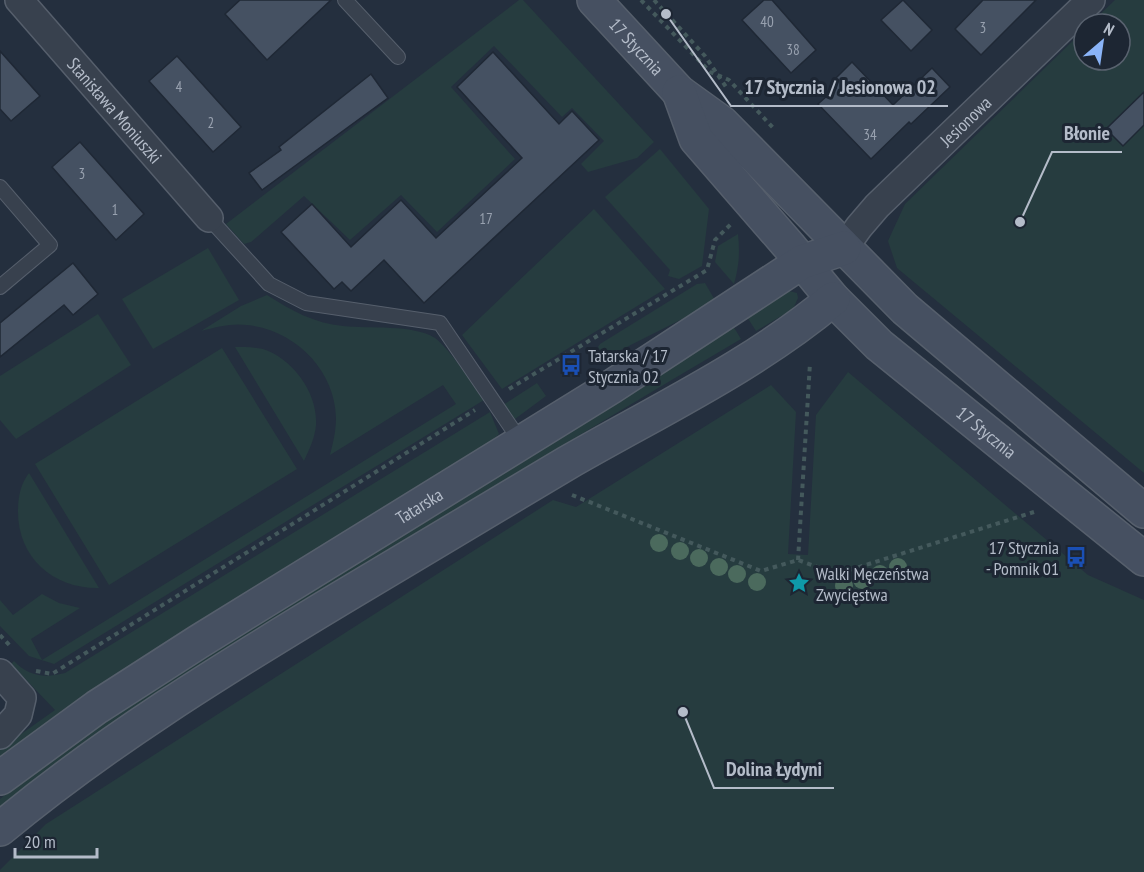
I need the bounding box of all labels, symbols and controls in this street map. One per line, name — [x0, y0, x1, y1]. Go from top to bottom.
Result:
house number: 40 — [760, 12, 774, 31]
north arrow — [1072, 12, 1132, 72]
street label: 17 Stycznia — [604, 13, 669, 80]
house number: 3 — [980, 18, 986, 37]
text: N — [1101, 18, 1118, 40]
house number: 38 — [786, 40, 800, 59]
street label: Stanisława Moniuszki — [62, 52, 167, 168]
callout: 17 Stycznia / Jesionowa 02 — [731, 68, 948, 106]
text: 17 Stycznia / Jesionowa 02 — [744, 74, 936, 100]
house number: 4 — [176, 77, 183, 96]
street label: Jesionowa — [934, 91, 996, 152]
house number: 2 — [208, 113, 214, 132]
callout: Błonie — [1052, 114, 1122, 152]
text: Błonie — [1064, 120, 1110, 146]
house number: 34 — [863, 125, 877, 144]
house number: 3 — [79, 164, 85, 183]
house number: 1 — [112, 200, 118, 219]
house number: 17 — [479, 209, 493, 228]
place label: Tatarska / 17 Stycznia 02 — [588, 344, 668, 388]
bus stop icon: Tatarska / 17 Stycznia 02 — [559, 353, 583, 377]
street label: 17 Stycznia — [952, 401, 1021, 463]
street label: Tatarska — [391, 482, 447, 529]
place label: 17 Stycznia - Pomnik 01 — [986, 536, 1059, 580]
bus stop icon: 17 Stycznia - Pomnik 01 — [1064, 545, 1088, 569]
place label: Walki Męczeństwa Zwycięstwa — [816, 562, 929, 606]
place icon: Walki Męczeństwa Zwycięstwa — [787, 571, 811, 595]
callout: Dolina Łydyni — [714, 750, 834, 788]
text: Dolina Łydyni — [726, 756, 822, 782]
scale bar — [15, 821, 98, 859]
text: 20 m — [24, 830, 56, 853]

